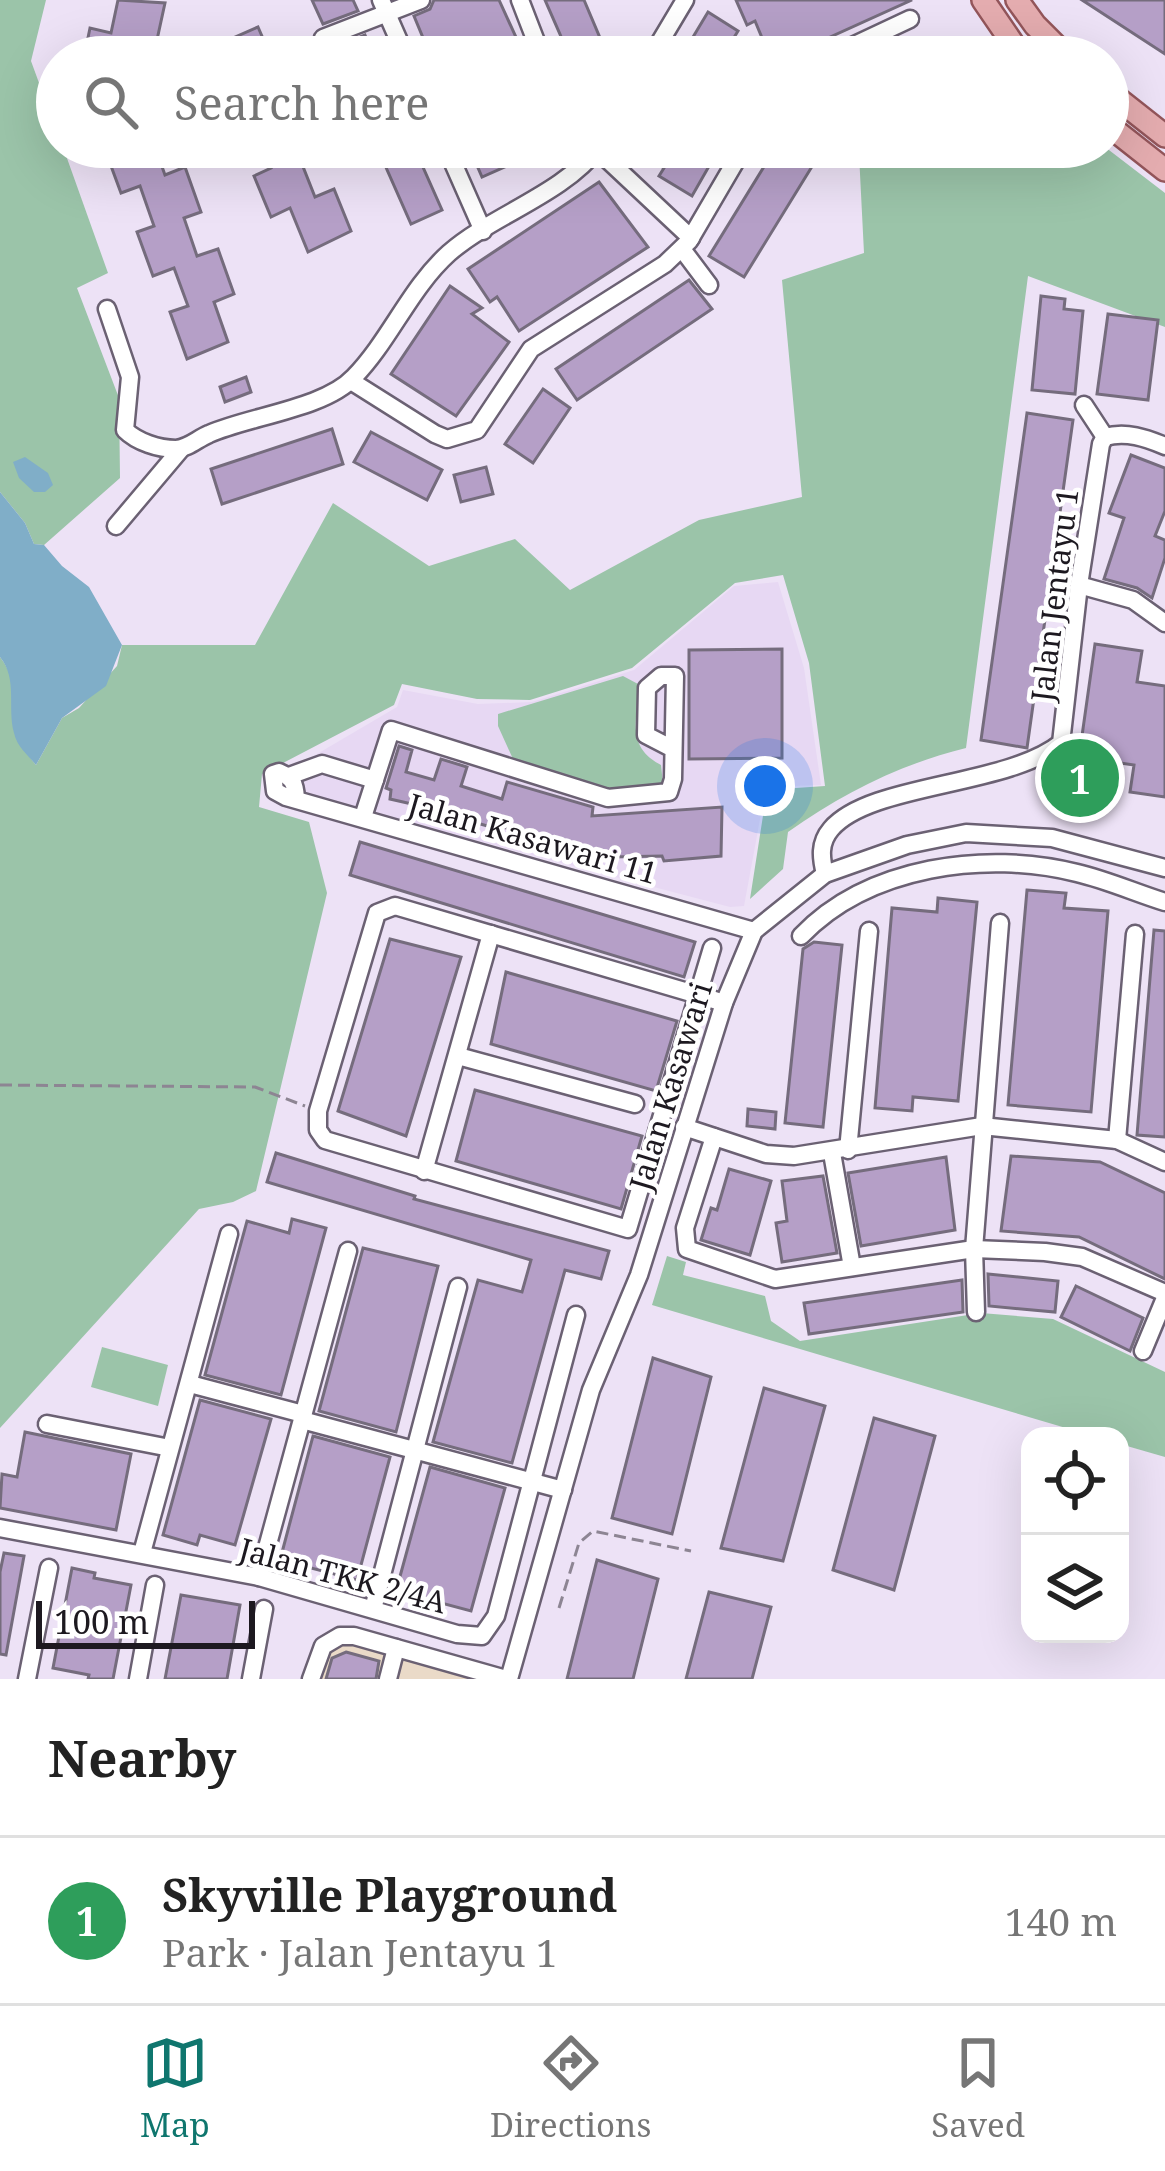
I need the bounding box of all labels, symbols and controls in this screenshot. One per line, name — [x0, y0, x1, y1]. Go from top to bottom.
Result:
search box — [36, 36, 1129, 168]
icon: search — [78, 69, 144, 135]
text: Search here — [174, 72, 429, 133]
street label: Jalan Jentayu 1 — [1020, 486, 1087, 705]
pin: 1 — [1041, 733, 1119, 823]
your location — [735, 756, 795, 816]
street label: Jalan Kasawari 11 — [403, 783, 662, 893]
street label: Jalan Kasawari — [619, 976, 721, 1196]
map controls — [1021, 1427, 1129, 1643]
button: locate — [1021, 1427, 1129, 1535]
street label: Jalan TKK 2/4A — [234, 1527, 452, 1623]
button: layers — [1021, 1535, 1129, 1643]
scale bar — [36, 1595, 255, 1648]
text: 100 m — [54, 1599, 149, 1644]
text: Nearby — [48, 1722, 236, 1792]
text: Skyville Playground — [162, 1864, 617, 1925]
text: 1 — [76, 1894, 98, 1947]
text: 140 m — [1005, 1894, 1117, 1947]
text: Park · Jalan Jentayu 1 — [162, 1925, 558, 1978]
tab: Map — [140, 2030, 210, 2147]
tab: Directions — [490, 2030, 651, 2147]
tab: Saved — [931, 2030, 1025, 2147]

